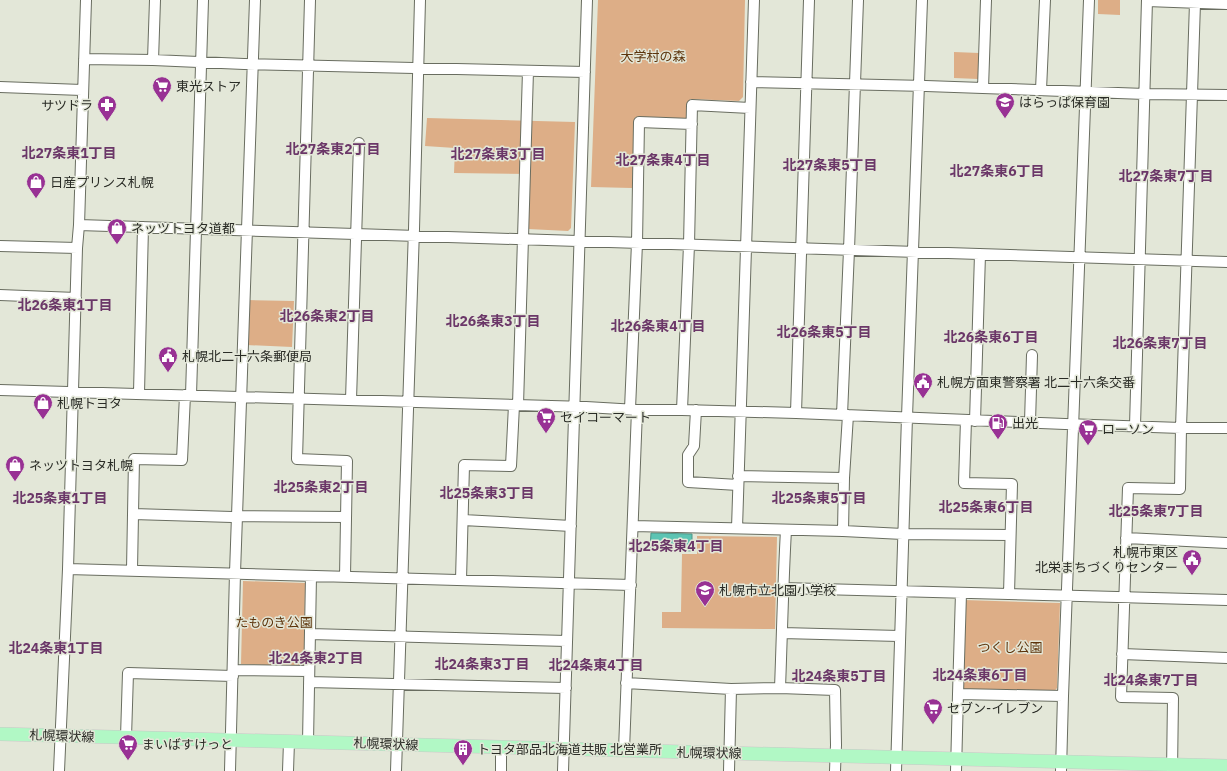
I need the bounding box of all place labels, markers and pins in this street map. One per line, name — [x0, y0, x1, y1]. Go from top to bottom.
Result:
supermarket icon: 東光ストア — [151, 75, 173, 103]
place label: 東光ストア — [176, 78, 241, 95]
school or university icon: はらっぱ保育園 — [994, 91, 1016, 119]
pharmacy icon: サツドラ — [96, 94, 118, 122]
place label: はらっぱ保育園 — [1019, 94, 1110, 111]
place label: サツドラ — [41, 97, 93, 114]
shop icon: 日産プリンス札幌 — [25, 171, 47, 199]
place label: 日産プリンス札幌 — [50, 174, 154, 191]
shop icon: ネッツトヨタ道都 — [106, 217, 128, 245]
place label: ネッツトヨタ道都 — [131, 220, 235, 237]
public building icon: 札幌北二十六条郵便局 — [157, 345, 179, 373]
place label: 札幌北二十六条郵便局 — [182, 348, 312, 365]
public building icon: 札幌方面東警察署 北二十六条交番 — [912, 371, 934, 399]
place label: 札幌方面東警察署 北二十六条交番 — [937, 374, 1135, 391]
shop icon: 札幌トヨタ — [32, 392, 54, 420]
place label: 札幌トヨタ — [57, 395, 122, 412]
supermarket icon: セイコーマート — [535, 406, 557, 434]
place label: セイコーマート — [560, 409, 651, 426]
fuel station icon: 出光 — [987, 412, 1009, 440]
place label: 出光 — [1012, 415, 1038, 432]
supermarket icon: ローソン — [1077, 418, 1099, 446]
place label: ローソン — [1102, 421, 1154, 438]
shop icon: ネッツトヨタ札幌 — [4, 454, 26, 482]
place label: ネッツトヨタ札幌 — [29, 457, 133, 474]
place label: 札幌市東区 北栄まちづくりセンター — [1035, 544, 1178, 576]
public building icon: 札幌市東区 北栄まちづくりセンター — [1181, 548, 1203, 576]
school or university icon: 札幌市立北園小学校 — [694, 579, 716, 607]
place label: 札幌市立北園小学校 — [719, 582, 836, 599]
supermarket icon: セブン-イレブン — [922, 697, 944, 725]
place label: セブン-イレブン — [947, 700, 1043, 717]
supermarket icon: まいばすけっと — [117, 733, 139, 761]
place label: まいばすけっと — [142, 736, 233, 753]
building icon: トヨタ部品北海道共販 北営業所 — [452, 738, 474, 766]
place label: トヨタ部品北海道共販 北営業所 — [477, 741, 662, 758]

